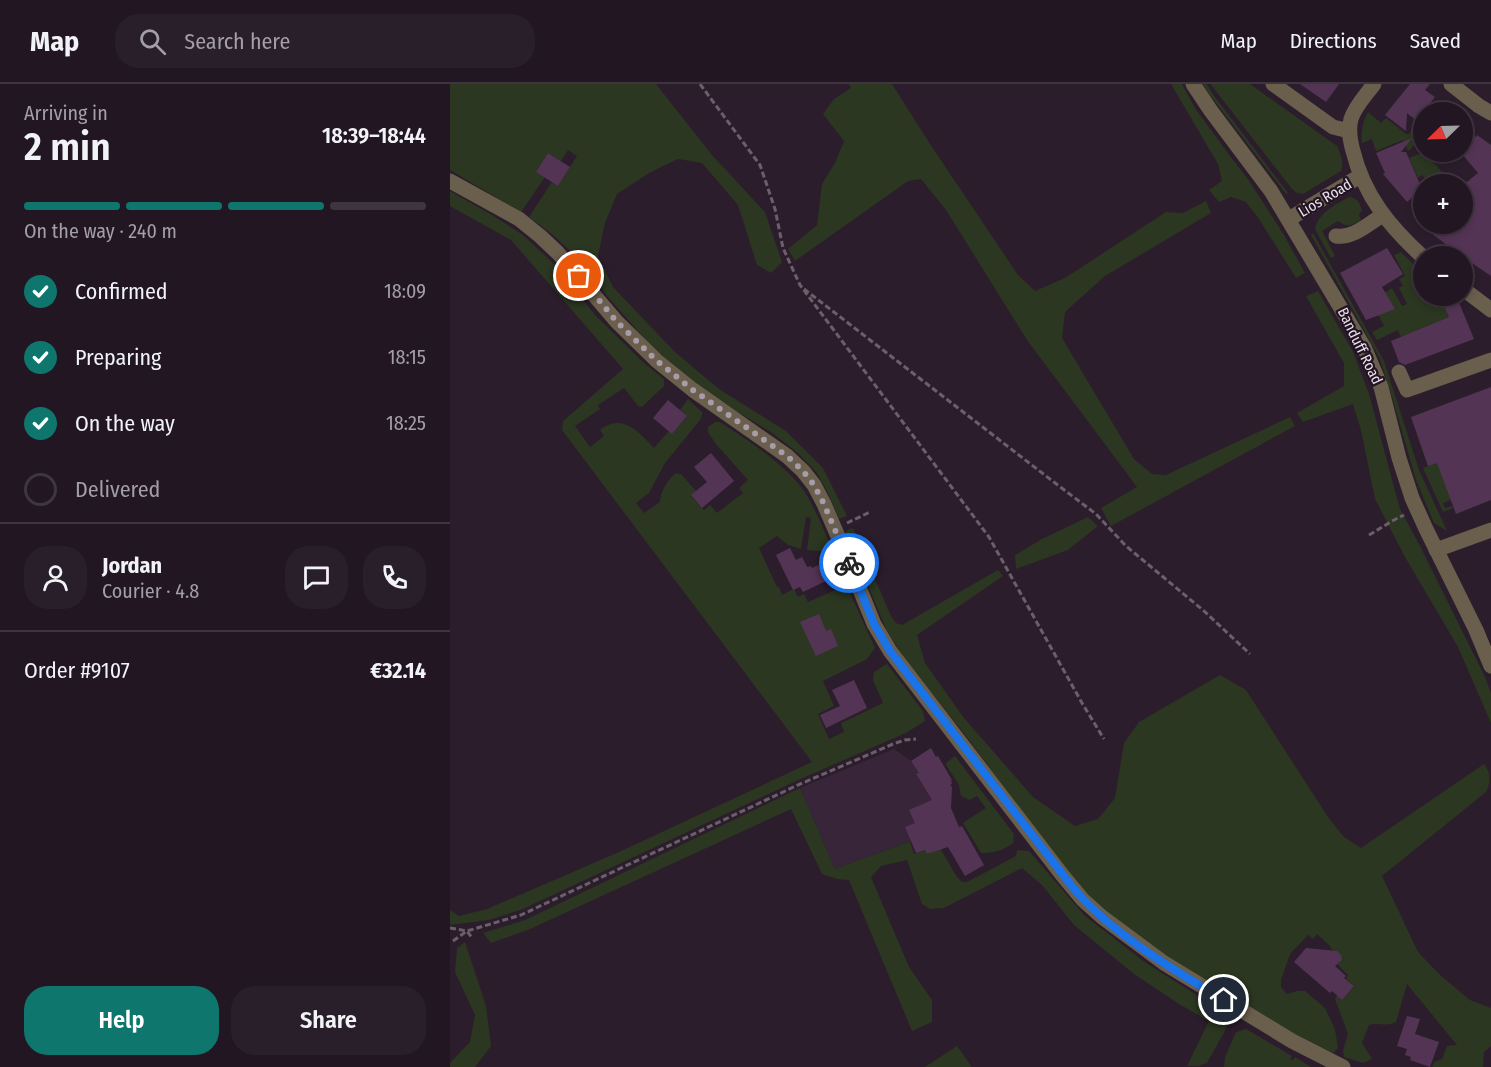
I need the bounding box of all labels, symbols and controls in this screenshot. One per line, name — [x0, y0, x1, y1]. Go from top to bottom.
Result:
search box — [115, 14, 535, 68]
text: Map — [30, 25, 79, 58]
icon: search — [136, 25, 169, 58]
text: Search here — [184, 28, 290, 55]
text: Map — [1220, 28, 1257, 54]
text: Directions — [1290, 28, 1377, 54]
text: Saved — [1410, 28, 1461, 54]
text: Arriving in — [24, 101, 108, 125]
north arrow — [1413, 102, 1473, 162]
map controls — [1413, 102, 1473, 306]
text: 18:39–18:44 — [322, 122, 426, 149]
text: 2 min — [24, 124, 111, 170]
button: + — [1413, 174, 1473, 234]
street label: Lios Road — [1295, 175, 1355, 221]
text: On the way · 240 m — [24, 219, 177, 243]
button: − — [1413, 246, 1473, 306]
pin — [553, 250, 604, 301]
icon: bag — [562, 259, 595, 292]
icon: check — [24, 275, 57, 308]
text: Confirmed — [75, 278, 168, 305]
text: 18:09 — [384, 279, 426, 303]
street label: Banduff Road — [1334, 305, 1386, 387]
icon: check — [24, 341, 57, 374]
text: Preparing — [75, 344, 161, 371]
text: 18:15 — [388, 345, 426, 369]
icon: check — [24, 407, 57, 440]
text: On the way — [75, 410, 175, 437]
text: 18:25 — [386, 411, 426, 435]
text: Delivered — [75, 476, 160, 503]
courier — [819, 533, 879, 593]
button: person — [24, 546, 87, 609]
button: chat — [285, 546, 348, 609]
button: phone — [363, 546, 426, 609]
icon: bike — [833, 547, 866, 580]
text: Jordan — [102, 552, 162, 579]
text: Courier · 4.8 — [102, 579, 199, 603]
text: Order #9107 — [24, 657, 130, 684]
text: €32.14 — [370, 657, 426, 684]
pin — [1198, 974, 1249, 1025]
icon: home — [1207, 983, 1240, 1016]
button: Help — [24, 986, 219, 1055]
button: Share — [231, 986, 426, 1055]

